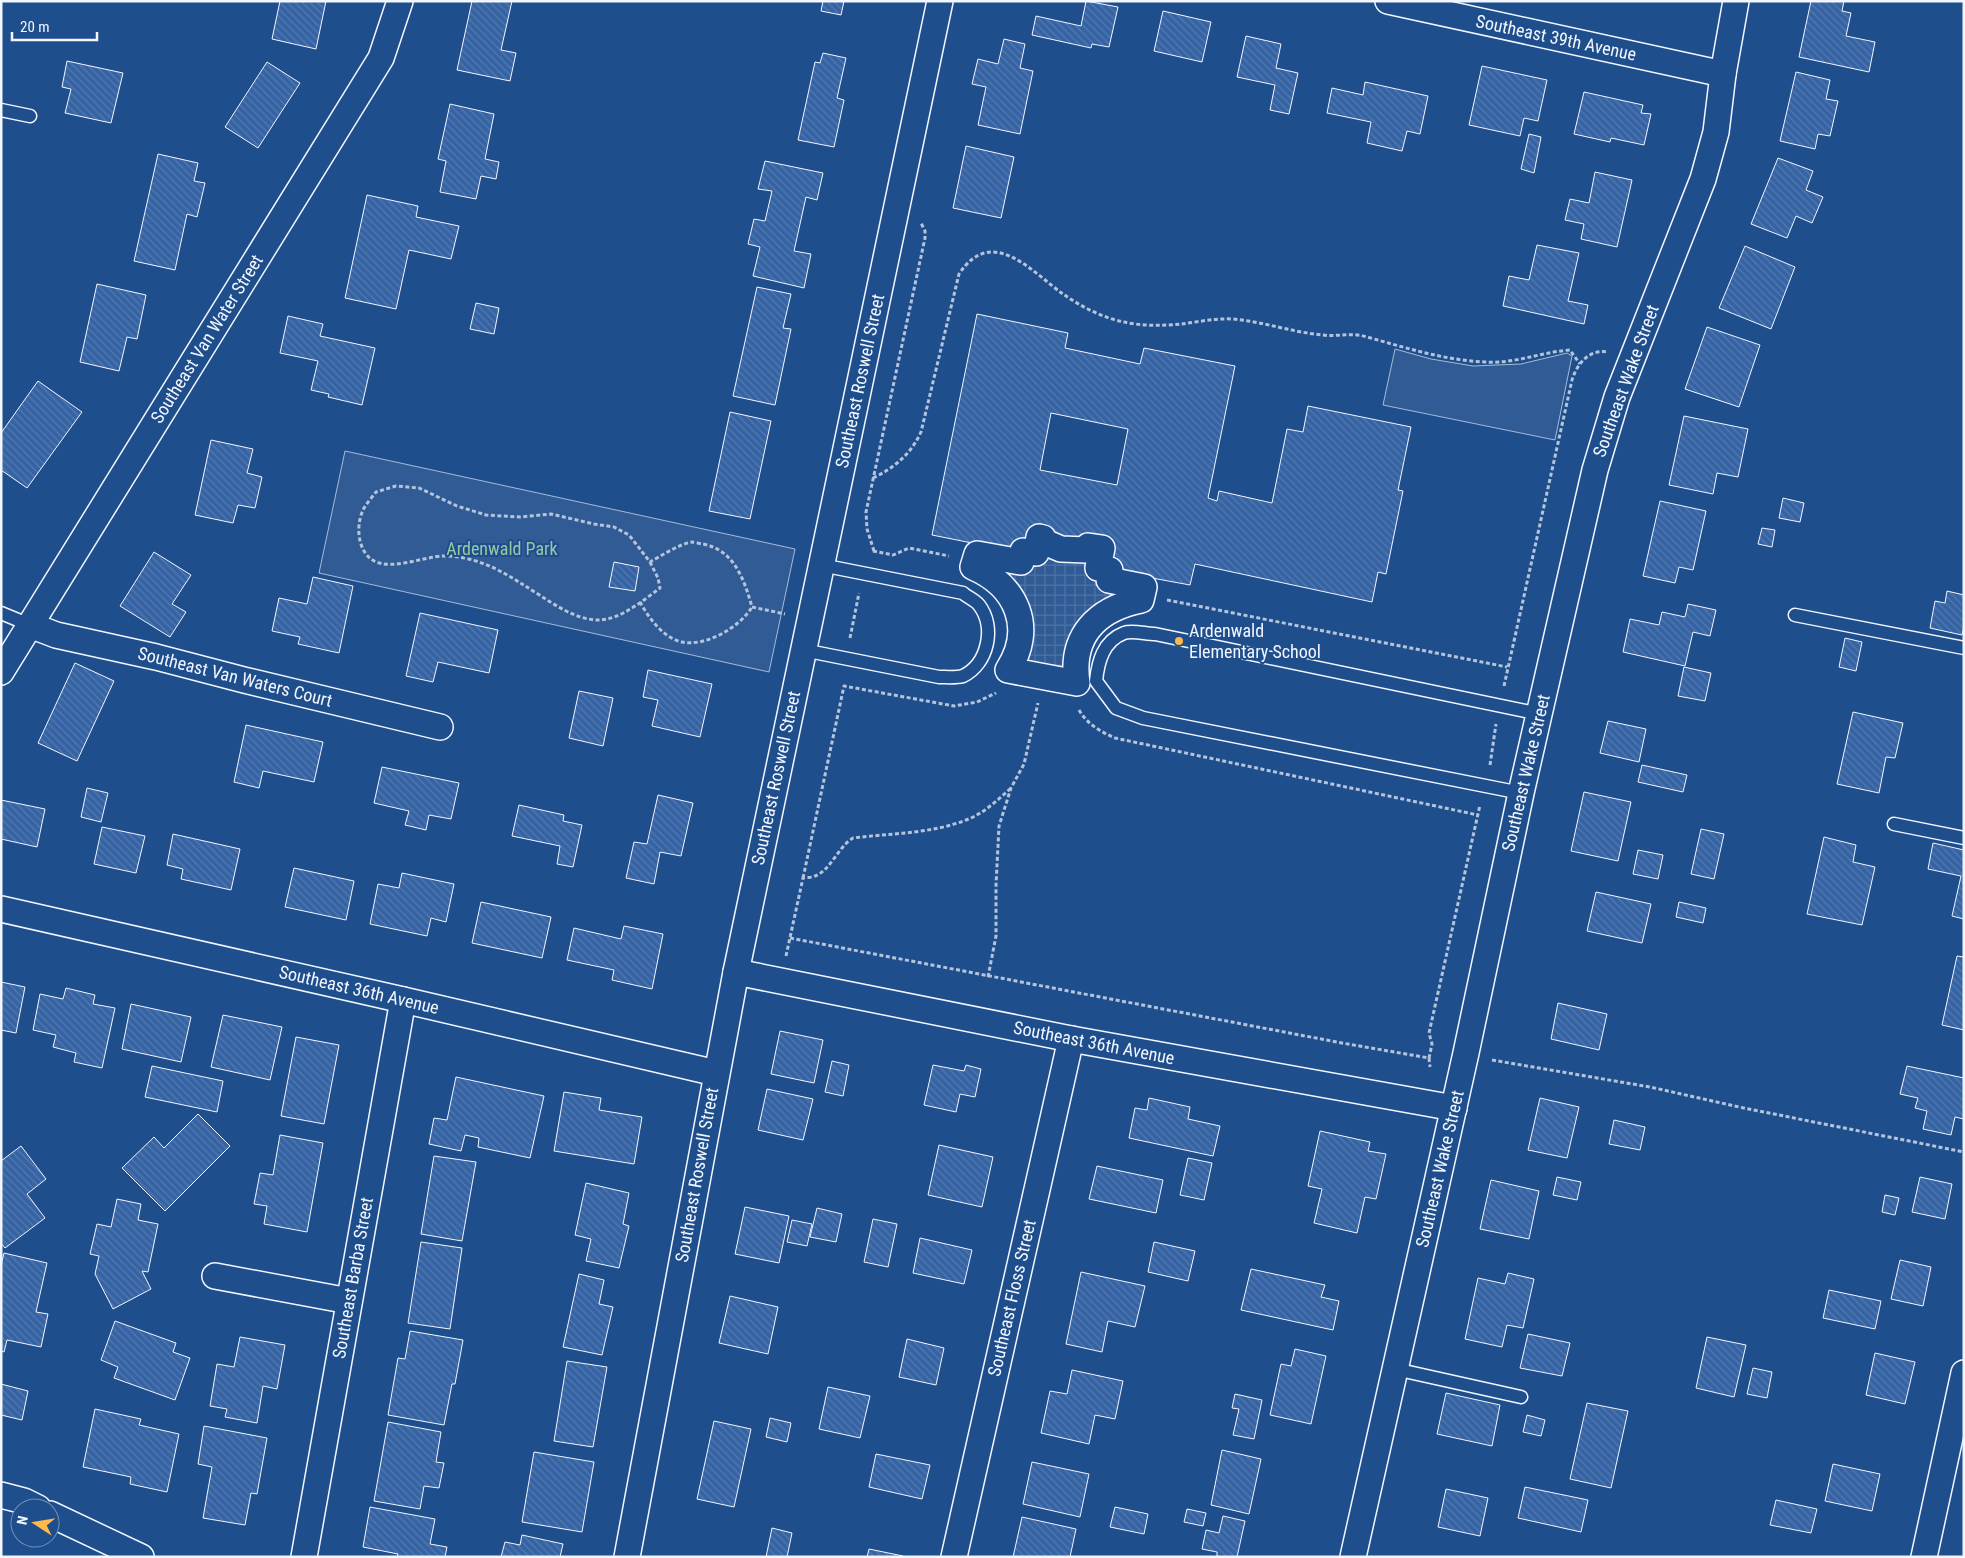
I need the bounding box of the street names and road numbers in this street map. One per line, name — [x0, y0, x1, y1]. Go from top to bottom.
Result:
street label: Southeast 39th Avenue — [1474, 10, 1638, 65]
street label: Southeast Van Water Street — [146, 251, 267, 427]
street label: Southeast Roswell Street — [831, 292, 888, 470]
street label: Southeast Wake Street — [1588, 302, 1663, 460]
street label: Southeast Van Waters Court — [136, 642, 335, 711]
street label: Southeast Roswell Street — [747, 689, 804, 867]
street label: Southeast Wake Street — [1497, 692, 1554, 853]
street label: Southeast 36th Avenue — [277, 961, 441, 1018]
street label: Southeast 36th Avenue — [1012, 1017, 1176, 1068]
street label: Southeast Roswell Street — [671, 1086, 722, 1264]
street label: Southeast Wake Street — [1411, 1088, 1468, 1249]
street label: Southeast Barba Street — [328, 1196, 377, 1360]
street label: Southeast Floss Street — [983, 1217, 1040, 1378]

